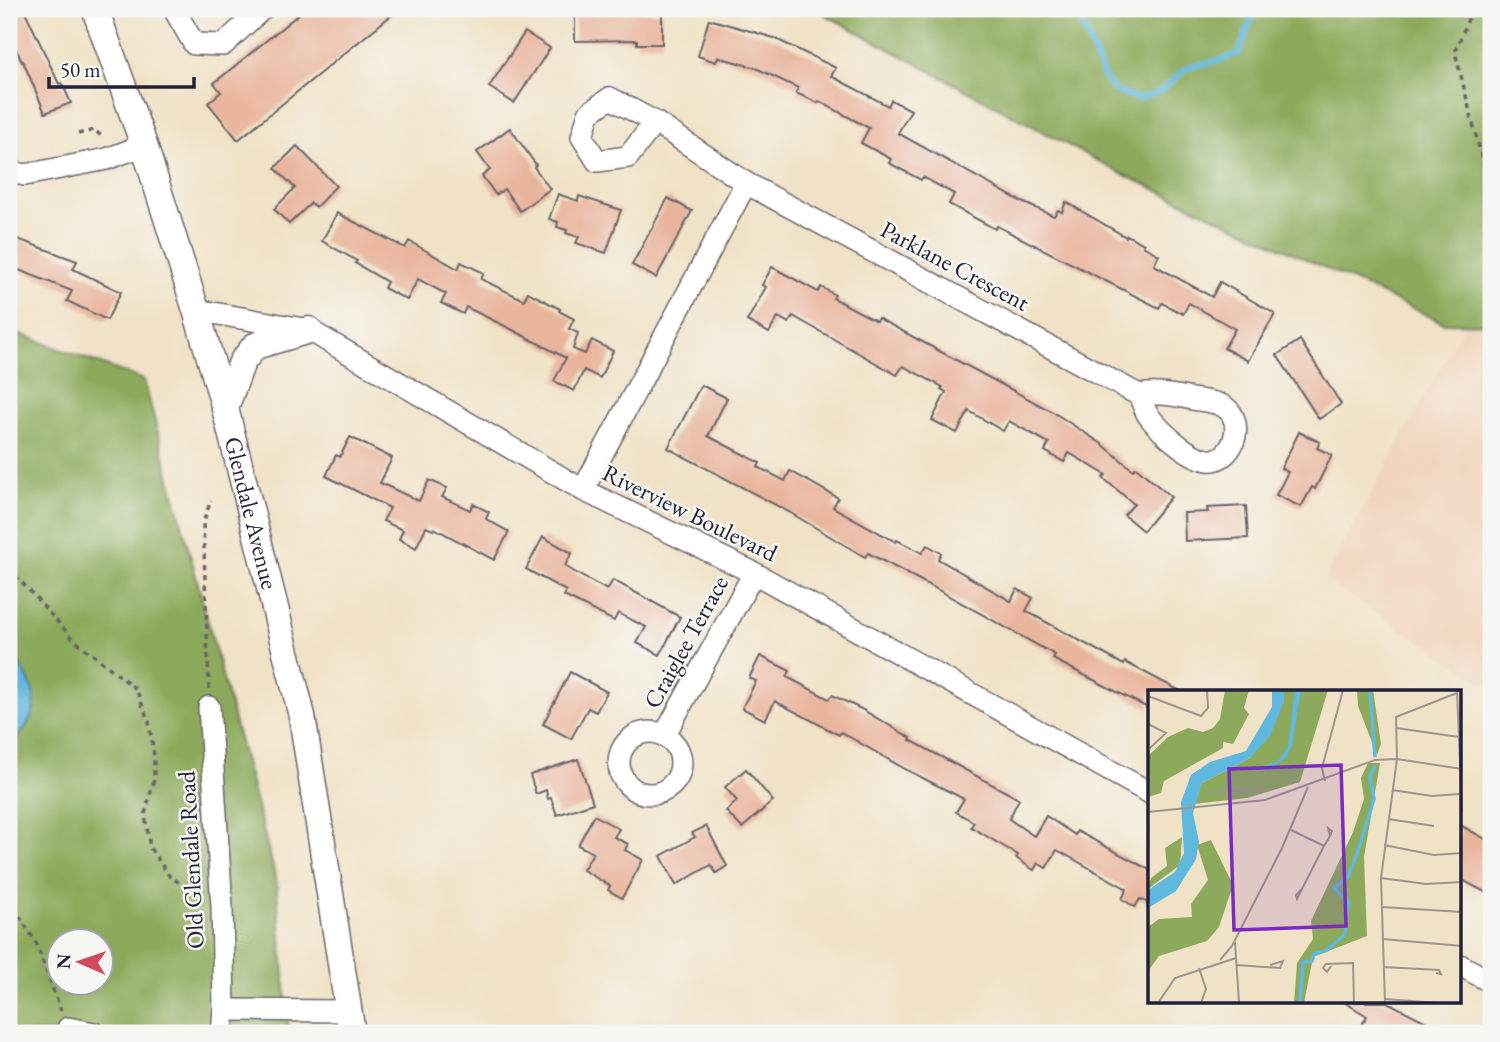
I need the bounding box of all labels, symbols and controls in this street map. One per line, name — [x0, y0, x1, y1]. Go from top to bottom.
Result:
scale bar — [49, 46, 194, 90]
text: 50 m — [60, 56, 101, 83]
street label: Parklane Crescent — [876, 213, 1035, 318]
street label: Glendale Avenue — [218, 433, 286, 592]
street label: Riverview Boulevard — [598, 457, 784, 569]
street label: Craiglee Terrace — [636, 570, 735, 714]
inset map — [1148, 690, 1462, 1004]
street label: Old Glendale Road — [170, 769, 211, 950]
north arrow — [46, 926, 116, 996]
text: N — [51, 953, 76, 970]

